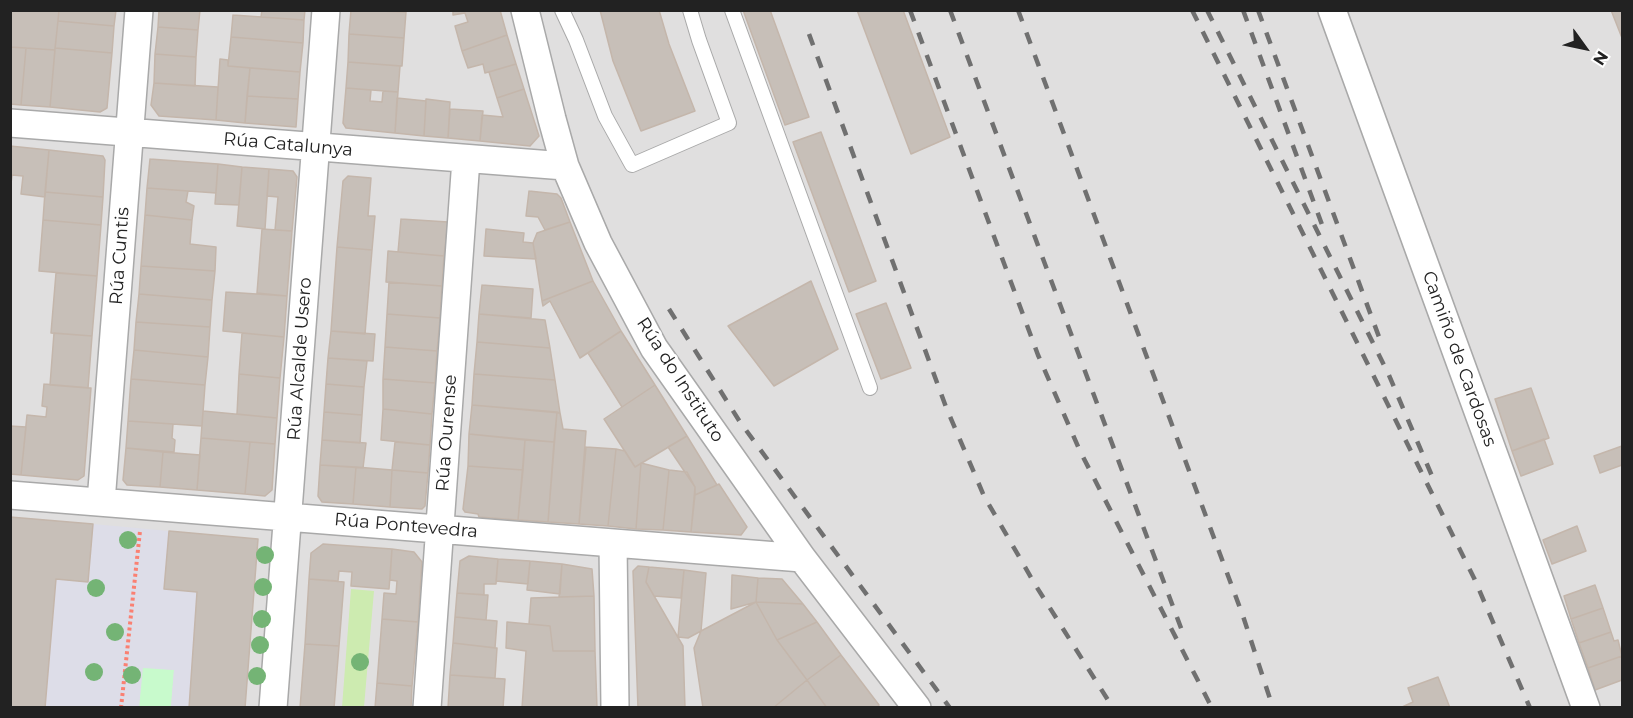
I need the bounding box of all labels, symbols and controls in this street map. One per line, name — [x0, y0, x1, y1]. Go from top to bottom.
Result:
north arrow — [1555, 18, 1615, 78]
text: N — [1589, 47, 1612, 69]
street label: Rúa Catalunya — [222, 129, 354, 161]
street label: Rúa Cuntis — [106, 206, 134, 306]
street label: Camiño de Cardosas — [1417, 268, 1501, 450]
street label: Rúa Alcalde Usero — [284, 277, 316, 441]
street label: Rúa do Instituto — [632, 313, 728, 447]
street label: Rúa Ourense — [432, 374, 462, 492]
street label: Rúa Pontevedra — [333, 509, 479, 543]

